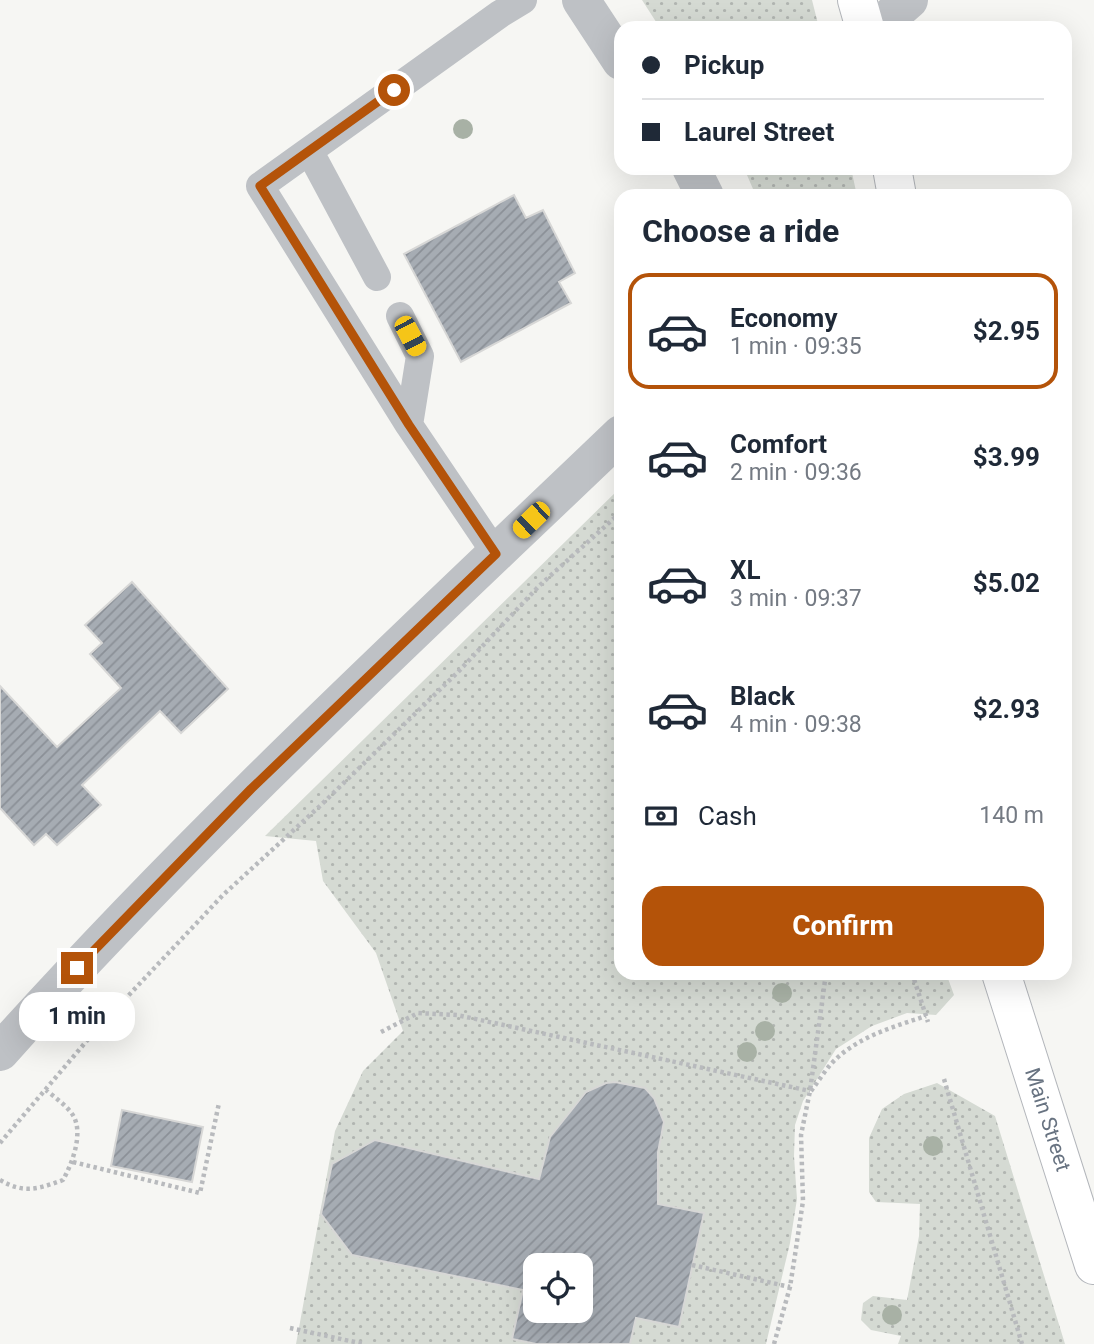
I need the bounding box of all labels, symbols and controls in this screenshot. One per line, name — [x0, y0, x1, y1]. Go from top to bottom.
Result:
text: Pickup — [684, 50, 764, 80]
route start — [378, 74, 410, 106]
text: Laurel Street — [684, 117, 834, 147]
text: Choose a ride — [642, 212, 839, 250]
icon: car — [646, 300, 709, 363]
text: Economy — [730, 303, 837, 333]
car — [391, 313, 430, 359]
text: $2.95 — [973, 316, 1040, 346]
text: 1 min · 09:35 — [730, 333, 862, 360]
icon: car — [646, 426, 709, 489]
text: Comfort — [730, 429, 827, 459]
text: $3.99 — [973, 442, 1040, 472]
text: 2 min · 09:36 — [730, 459, 862, 486]
car — [509, 498, 554, 542]
icon: car — [646, 552, 709, 615]
text: XL — [730, 555, 761, 585]
text: $5.02 — [973, 568, 1040, 598]
text: 3 min · 09:37 — [730, 585, 862, 612]
icon: car — [646, 678, 709, 741]
text: Black — [730, 681, 795, 711]
text: $2.93 — [973, 694, 1040, 724]
text: 4 min · 09:38 — [730, 711, 862, 738]
icon: cash — [642, 797, 680, 835]
text: Cash — [698, 801, 757, 831]
text: 140 m — [979, 802, 1044, 829]
button: Confirm — [642, 886, 1044, 966]
route end — [61, 952, 93, 984]
callout: 1 min — [19, 992, 135, 1042]
text: 1 min — [48, 1003, 106, 1030]
street label: Main Street — [1020, 1065, 1075, 1175]
map controls — [523, 1253, 593, 1323]
button: locate — [523, 1253, 593, 1323]

